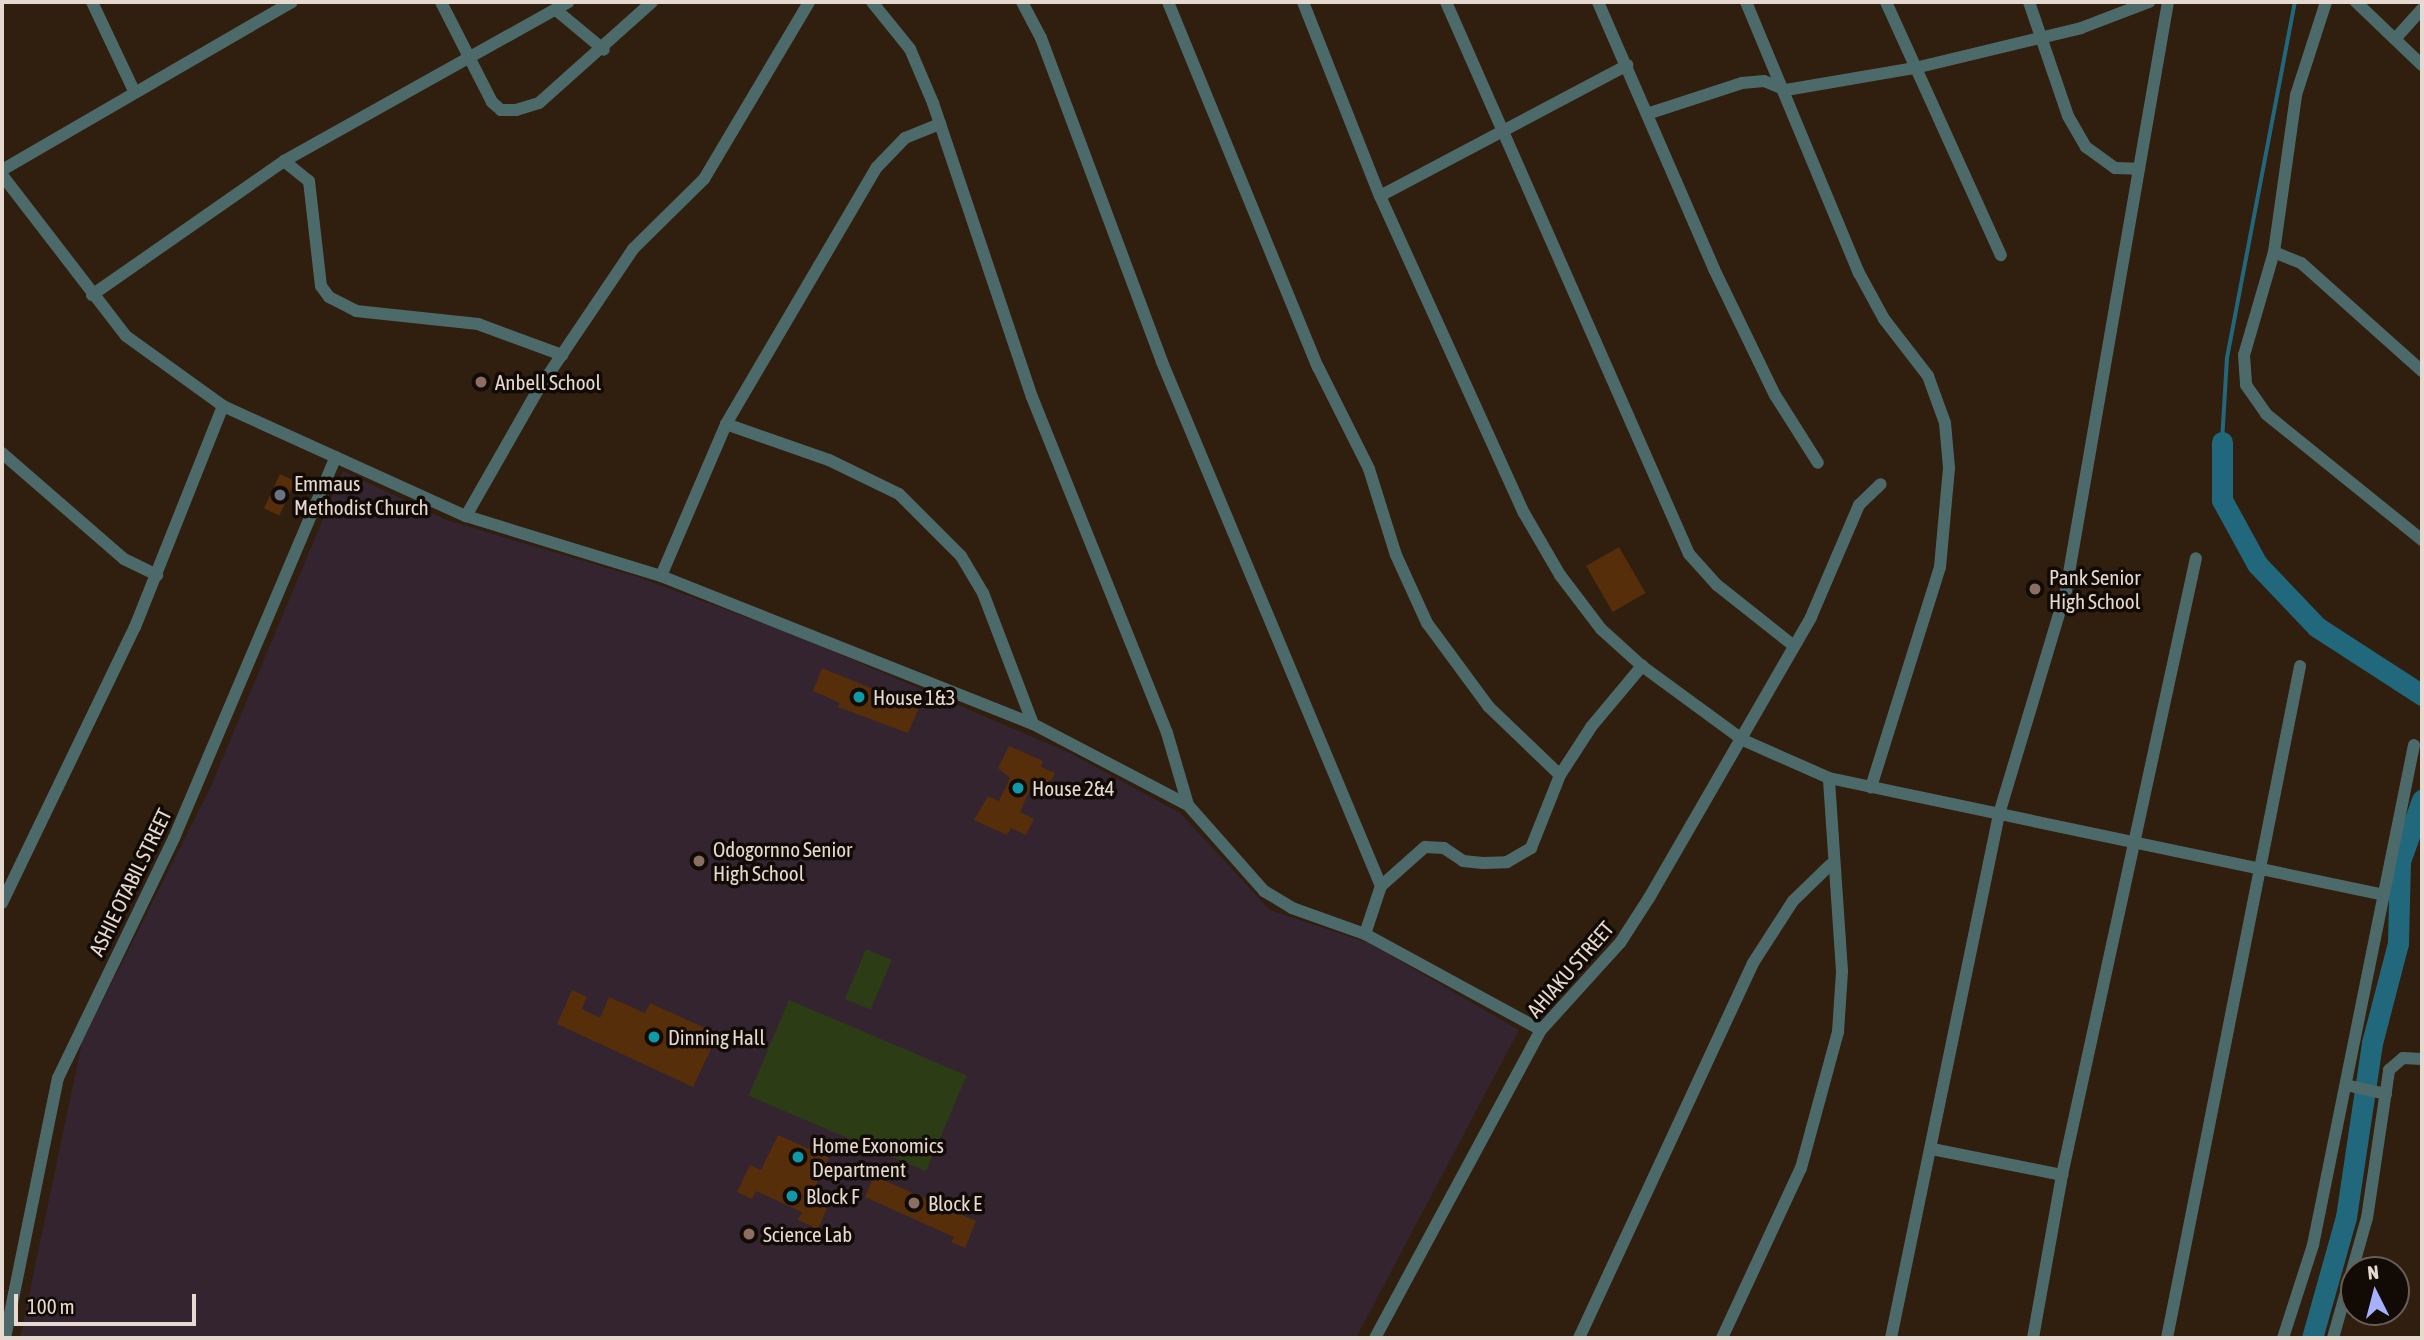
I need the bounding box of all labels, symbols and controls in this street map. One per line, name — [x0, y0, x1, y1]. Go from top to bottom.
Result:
place label: Anbell School — [495, 369, 601, 395]
marker: Anbell School — [473, 374, 489, 390]
place label: Emmaus Methodist Church — [294, 470, 429, 520]
marker: Emmaus Methodist Church — [272, 487, 288, 503]
place label: Pank Senior High School — [2049, 564, 2140, 614]
marker: Pank Senior High School — [2027, 581, 2043, 597]
place label: House 1&3 — [873, 684, 956, 710]
marker: House 1&3 — [851, 689, 867, 705]
place label: House 2&4 — [1032, 775, 1115, 801]
marker: House 2&4 — [1010, 780, 1026, 796]
street label: ASHIE OTABIL STREET — [83, 804, 177, 960]
place label: Odogornno Senior High School — [713, 836, 852, 886]
marker: Odogornno Senior High School — [691, 853, 707, 869]
street label: AHIAKU STREET — [1521, 916, 1619, 1022]
place label: Dinning Hall — [668, 1024, 765, 1050]
marker: Dinning Hall — [646, 1029, 662, 1045]
place label: Home Exonomics Department — [812, 1132, 944, 1182]
marker: Home Exonomics Department — [790, 1149, 806, 1165]
place label: Block F — [806, 1183, 860, 1209]
marker: Block F — [784, 1188, 800, 1204]
place label: Block E — [928, 1190, 982, 1216]
marker: Block E — [906, 1195, 922, 1211]
place label: Science Lab — [763, 1221, 852, 1247]
marker: Science Lab — [741, 1226, 757, 1242]
north arrow — [2340, 1256, 2410, 1326]
text: N — [2366, 1261, 2380, 1284]
scale bar — [18, 1280, 200, 1324]
text: 100 m — [27, 1294, 75, 1318]

